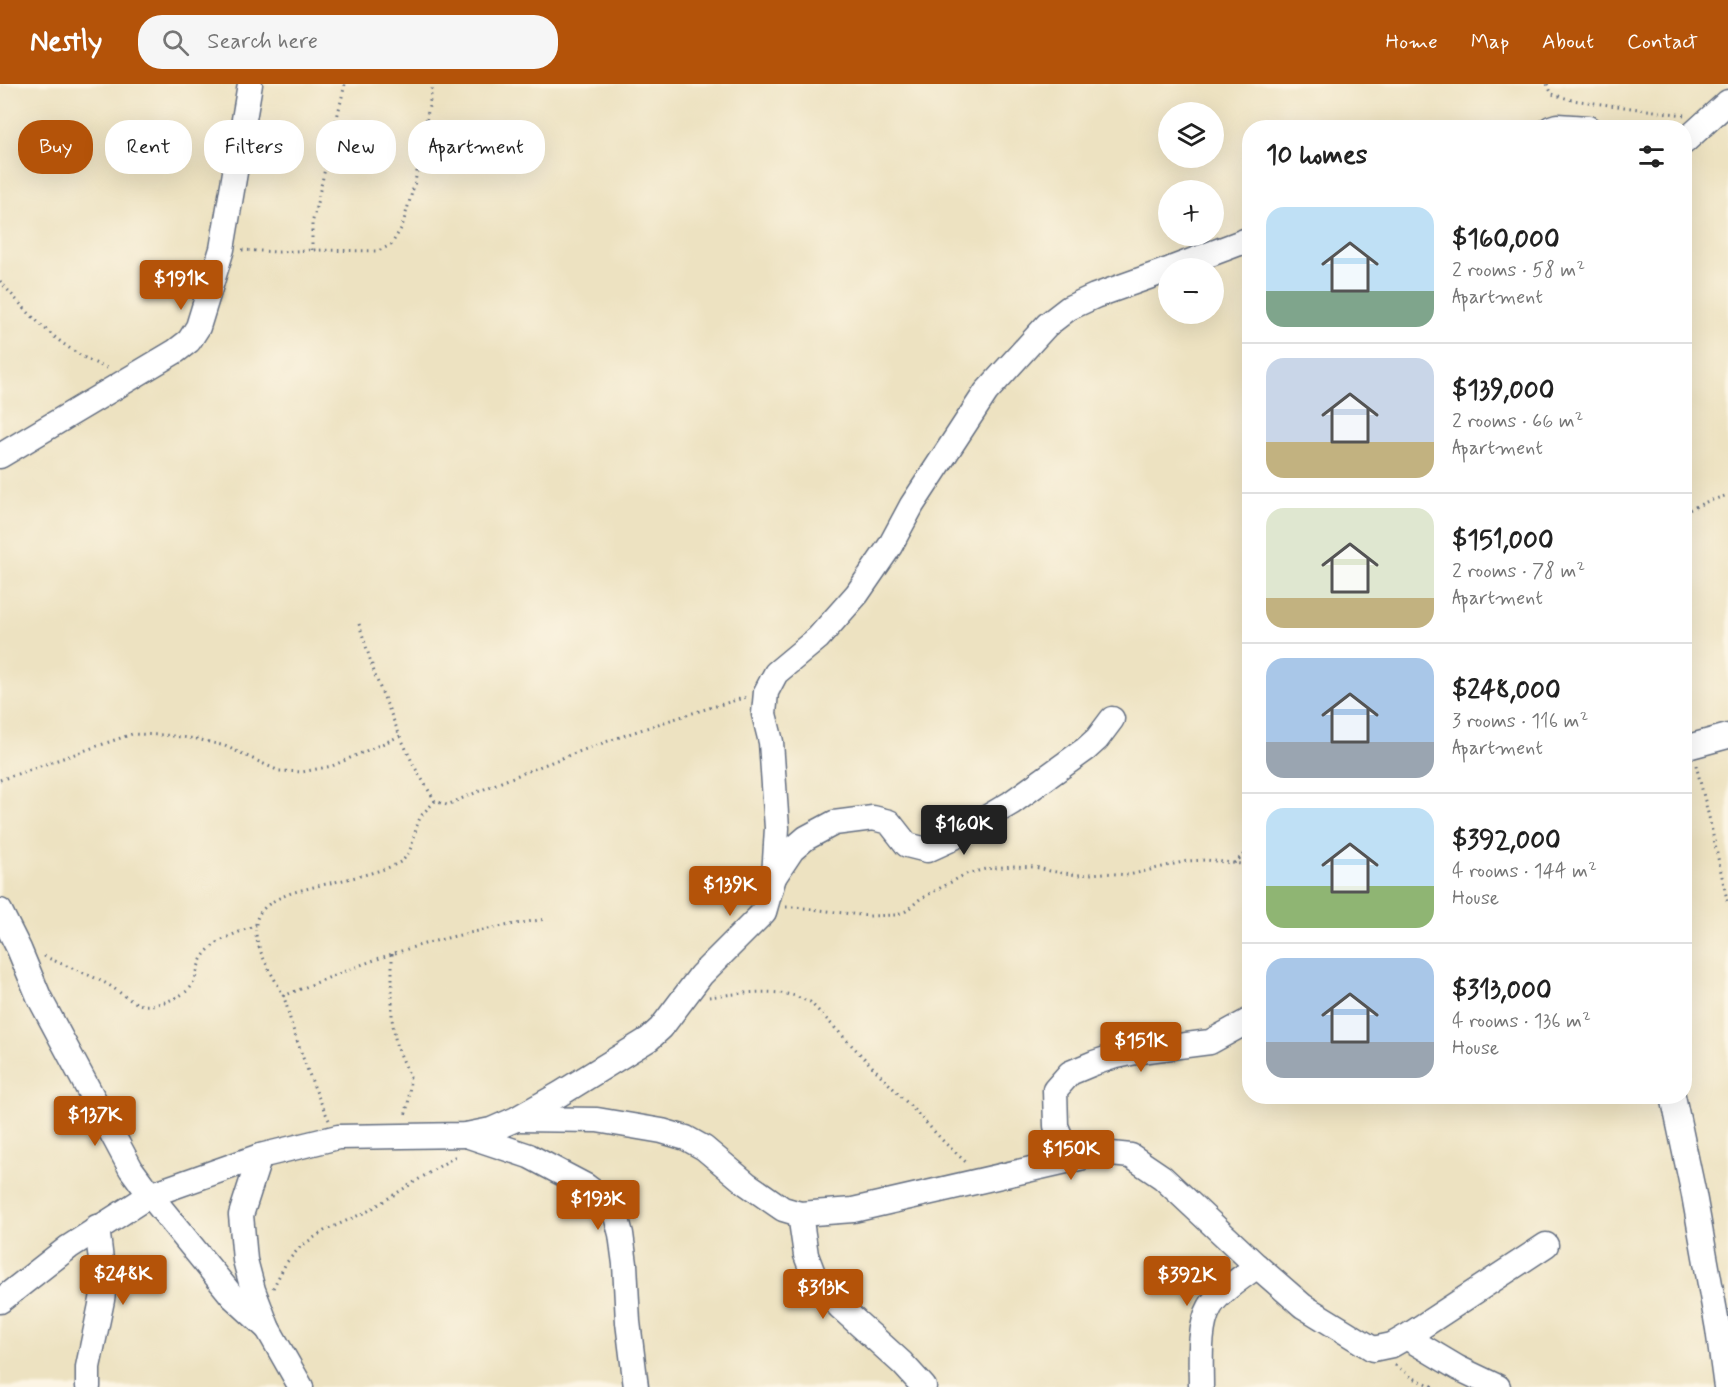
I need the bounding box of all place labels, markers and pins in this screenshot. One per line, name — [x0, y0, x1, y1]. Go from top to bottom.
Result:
pin: $191K — [139, 260, 223, 311]
pin: $160K — [922, 805, 1006, 856]
pin: $139K — [688, 866, 772, 917]
pin: $151K — [1099, 1022, 1183, 1073]
pin: $137K — [53, 1096, 137, 1147]
pin: $150K — [1029, 1130, 1113, 1181]
pin: $193K — [556, 1180, 640, 1231]
pin: $248K — [81, 1255, 165, 1306]
pin: $392K — [1145, 1256, 1229, 1307]
pin: $313K — [781, 1269, 865, 1320]

